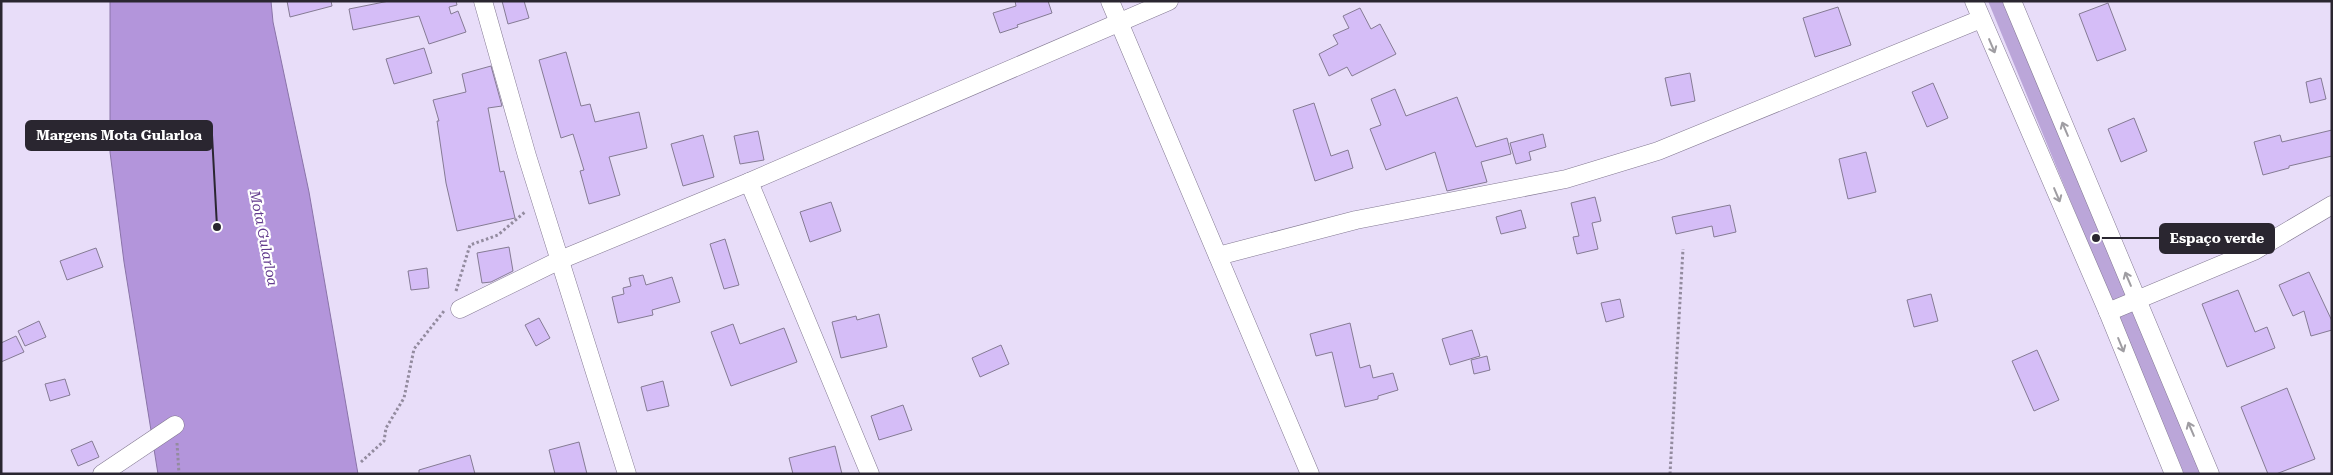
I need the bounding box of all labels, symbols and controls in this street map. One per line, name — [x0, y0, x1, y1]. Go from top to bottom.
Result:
one-way arrow — [1988, 38, 1998, 53]
callout: Margens Mota Gularloa — [26, 121, 212, 150]
one-way arrow — [2060, 122, 2070, 137]
text: Margens Mota Gularloa — [36, 127, 203, 143]
one-way arrow — [2052, 187, 2062, 202]
water label: Mota Gularloa — [247, 188, 281, 287]
callout: Espaço verde — [2160, 224, 2274, 253]
text: Espaço verde — [2170, 230, 2264, 246]
one-way arrow — [2123, 272, 2132, 287]
one-way arrow — [2117, 337, 2126, 352]
one-way arrow — [2185, 422, 2195, 437]

